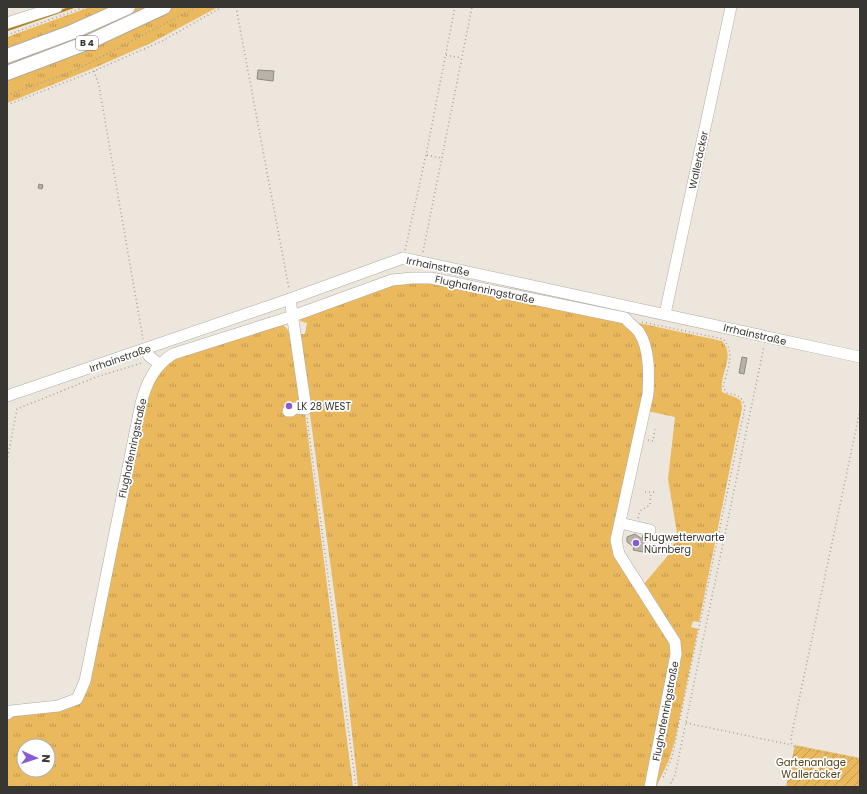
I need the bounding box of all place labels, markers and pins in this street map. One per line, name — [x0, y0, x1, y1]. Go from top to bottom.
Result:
place label: LK 28 WEST — [297, 399, 351, 414]
marker: LK 28 WEST — [284, 401, 294, 411]
place label: Flugwetterwarte Nürnberg — [644, 530, 725, 557]
marker: Flugwetterwarte Nürnberg — [631, 538, 641, 548]

